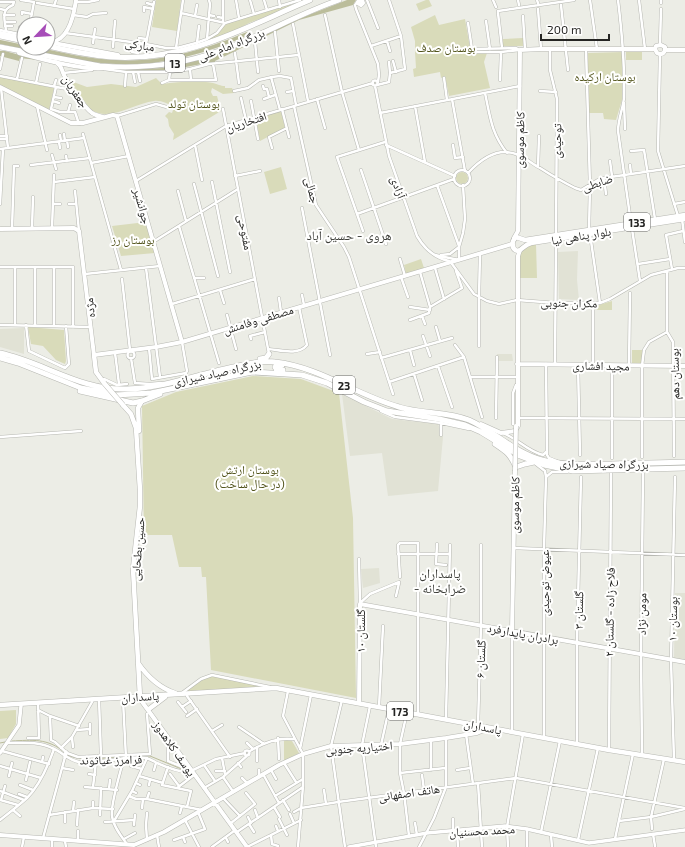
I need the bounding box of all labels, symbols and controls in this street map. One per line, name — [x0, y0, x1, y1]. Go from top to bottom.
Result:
north arrow — [16, 16, 56, 56]
scale bar — [541, 16, 609, 42]
text: 200 m — [547, 22, 581, 36]
street label: بزرگراه امام علی — [196, 25, 267, 65]
text: N — [19, 34, 34, 47]
street label: مبارکی — [124, 35, 156, 55]
park label: بوستان صدف — [416, 40, 476, 55]
road number: 13 — [165, 54, 185, 72]
park label: بوستان ارکیده — [574, 69, 636, 84]
street label: جعفریان — [59, 72, 92, 111]
park label: بوستان تولد — [168, 96, 220, 111]
street label: افتخاریان — [224, 108, 269, 135]
street label: کاظم موسوی — [512, 111, 528, 169]
street label: توحیدی — [549, 123, 565, 159]
street label: ضابطی — [580, 170, 615, 195]
street label: آزادی — [388, 174, 410, 201]
street label: جمالی — [302, 175, 323, 205]
street label: جوانشیر — [130, 186, 155, 226]
street label: مفتوحی — [235, 213, 256, 251]
road number: 133 — [624, 213, 650, 231]
street label: بلوار پناهی نیا — [550, 223, 612, 248]
district label: هروی - حسین آباد — [306, 227, 392, 244]
park label: بوستان رز — [110, 232, 155, 247]
street label: مکران جنوبی — [541, 295, 597, 311]
street label: مژده — [81, 297, 97, 319]
street label: مصطفی وفامنش — [221, 302, 295, 337]
street label: بوستان دهم — [667, 348, 683, 400]
street label: بزرگراه صیاد شیرازی — [172, 356, 262, 389]
street label: مجید افشاری — [572, 358, 630, 374]
road number: 23 — [333, 376, 355, 394]
street label: بزرگراه صیاد شیرازی — [559, 455, 649, 472]
park label: بوستان ارتش (در حال ساخت) — [215, 462, 285, 491]
street label: کاظم موسوی — [507, 476, 523, 534]
street label: حسین بطحایی — [127, 516, 148, 582]
street label: عیوض توحیدی — [537, 550, 552, 616]
district label: پاسداران - ضرابخانه — [414, 565, 466, 597]
street label: فلاح زاده - گلستان ۲ — [601, 567, 618, 657]
street label: گلستان ۳ — [571, 591, 586, 629]
street label: مومن نژاد — [634, 593, 649, 635]
street label: بوستان ۱۰ — [665, 597, 681, 641]
street label: گلستان ۱۰ — [353, 609, 368, 653]
street label: برادران پایدارفرد — [486, 620, 560, 648]
street label: گلستان ۶ — [472, 640, 489, 678]
street label: پاسداران — [120, 688, 160, 705]
road number: 173 — [387, 702, 413, 720]
street label: پاسداران — [463, 715, 503, 738]
street label: یوسف کلاهدوز — [149, 717, 199, 779]
street label: اختیاریه جنوبی — [325, 738, 393, 758]
street label: فرامرز غیاثوند — [80, 751, 142, 768]
street label: هاتف اصفهانی — [377, 781, 441, 804]
street label: محمد محسنیان — [449, 821, 515, 840]

